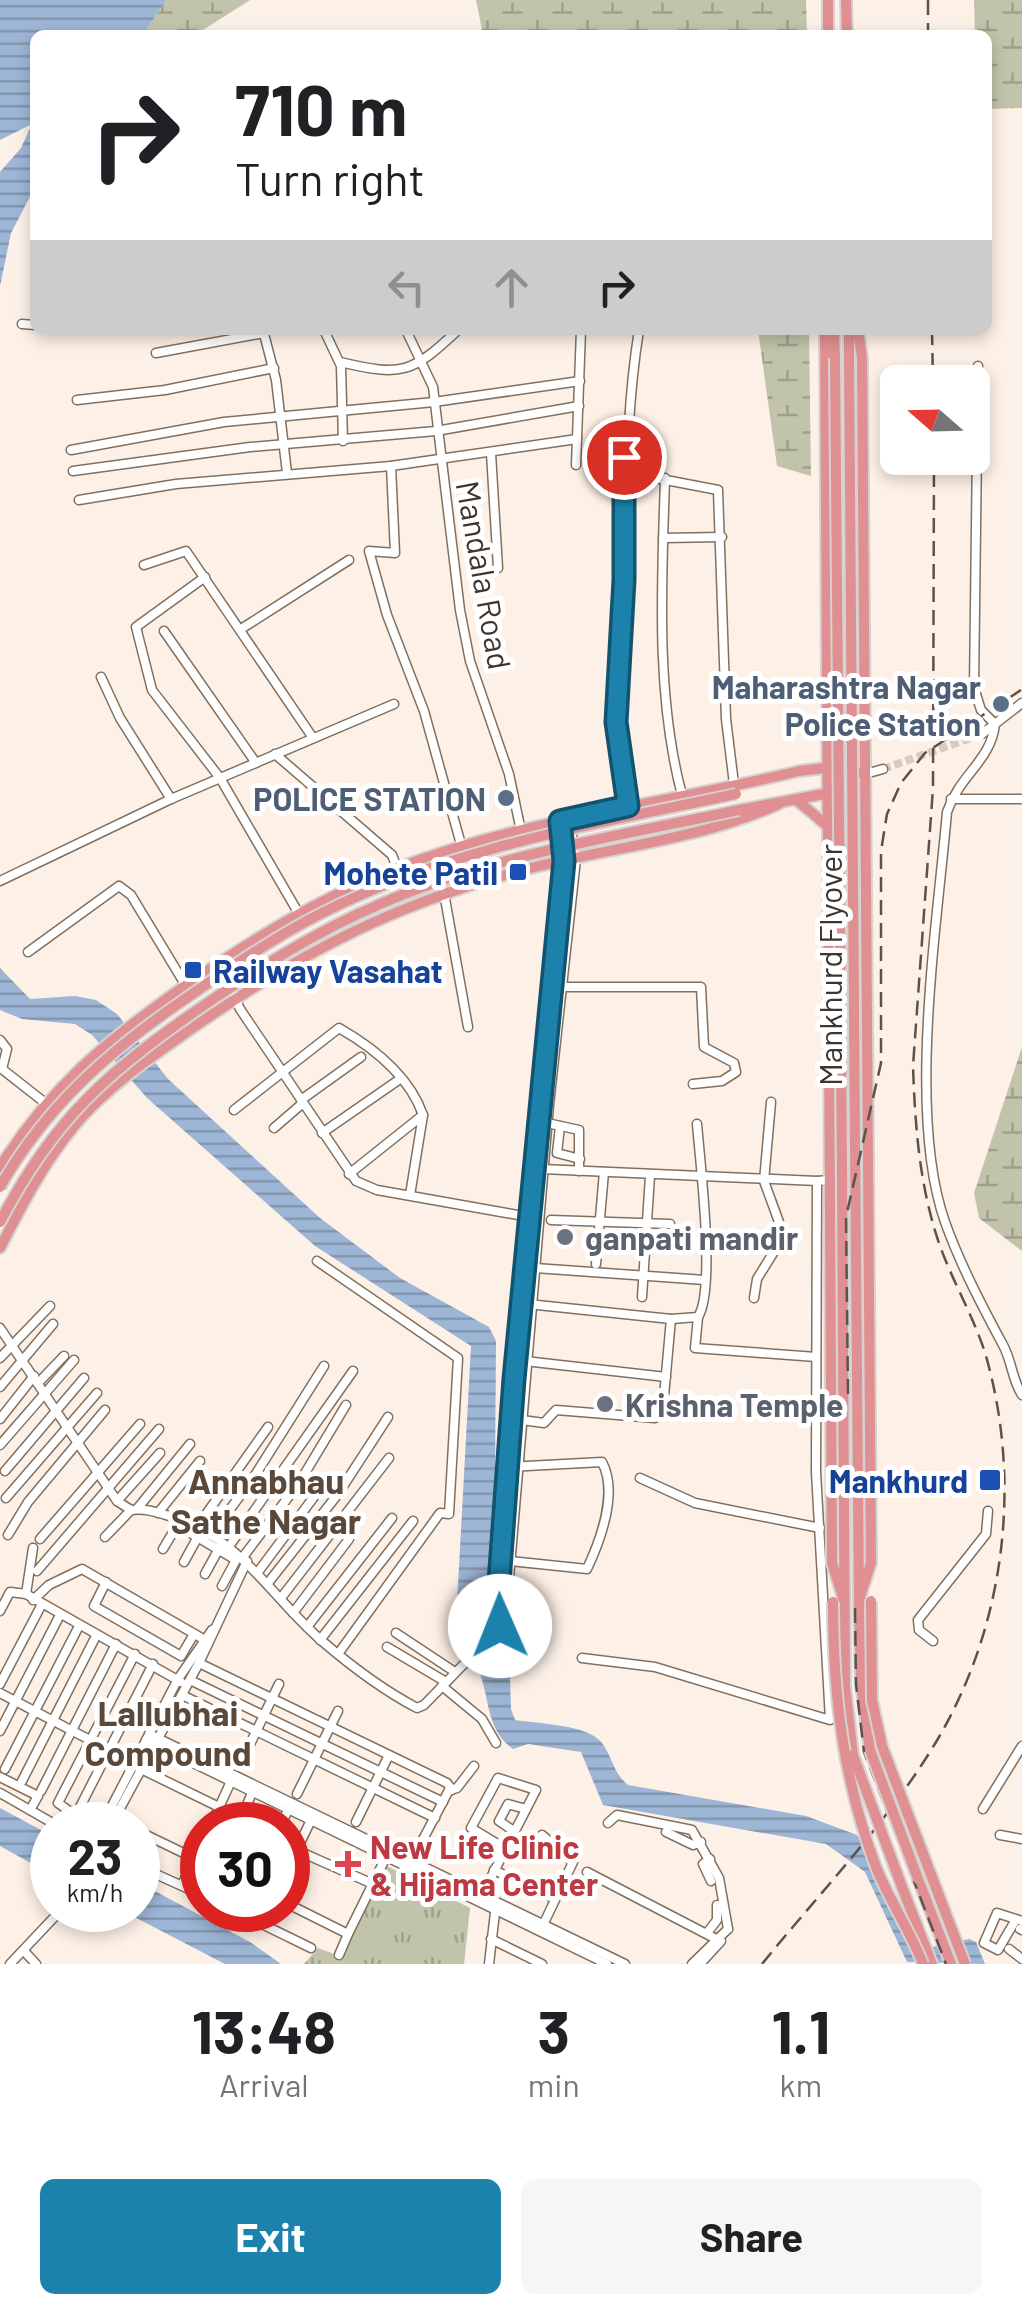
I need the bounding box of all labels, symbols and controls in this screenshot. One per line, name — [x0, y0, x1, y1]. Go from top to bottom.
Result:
text: 710 m — [235, 66, 407, 150]
icon: right — [70, 70, 200, 200]
text: Turn right — [235, 151, 425, 205]
icon: left — [379, 260, 434, 315]
icon: ahead — [484, 260, 539, 315]
icon: right — [589, 260, 644, 315]
north arrow — [880, 365, 990, 475]
map controls — [880, 365, 990, 475]
pin — [582, 415, 667, 500]
icon: arrive — [597, 430, 652, 485]
street label: Mandala Road — [450, 478, 520, 672]
place label: Maharashtra Nagar Police Station — [712, 667, 981, 742]
marker: Maharashtra Nagar Police Station — [990, 693, 1012, 715]
place label: POLICE STATION — [253, 779, 486, 817]
marker: POLICE STATION — [495, 787, 517, 809]
street label: Mankhurd Flyover — [810, 844, 848, 1086]
place label: Mohete Patil — [323, 853, 498, 891]
marker: Mohete Patil — [507, 861, 529, 883]
place label: Railway Vasahat — [213, 951, 443, 989]
marker: Railway Vasahat — [182, 959, 204, 981]
place label: ganpati mandir — [585, 1218, 798, 1256]
marker: ganpati mandir — [554, 1226, 576, 1248]
place label: Krishna Temple — [625, 1385, 844, 1423]
marker: Krishna Temple — [594, 1393, 616, 1415]
district label: Annabhau Sathe Nagar — [171, 1459, 362, 1541]
place label: Mankhurd — [829, 1461, 968, 1499]
marker: Mankhurd — [977, 1467, 1003, 1493]
position arrow — [448, 1574, 552, 1678]
district label: Lallubhai Compound — [84, 1691, 252, 1773]
speed limit sign: 30 — [180, 1802, 310, 1932]
text: 23 — [68, 1825, 122, 1885]
place label: New Life Clinic & Hijama Center — [370, 1827, 598, 1902]
marker: New Life Clinic & Hijama Center — [335, 1851, 361, 1877]
text: km/h — [67, 1877, 123, 1907]
text: 13:48 — [192, 1994, 336, 2066]
text: 3 — [538, 1994, 570, 2066]
text: 1.1 — [772, 1994, 830, 2066]
text: Arrival — [219, 2065, 309, 2103]
text: min — [528, 2065, 580, 2103]
text: km — [780, 2065, 822, 2103]
button: Exit — [40, 2179, 501, 2294]
button: Share — [521, 2179, 982, 2294]

